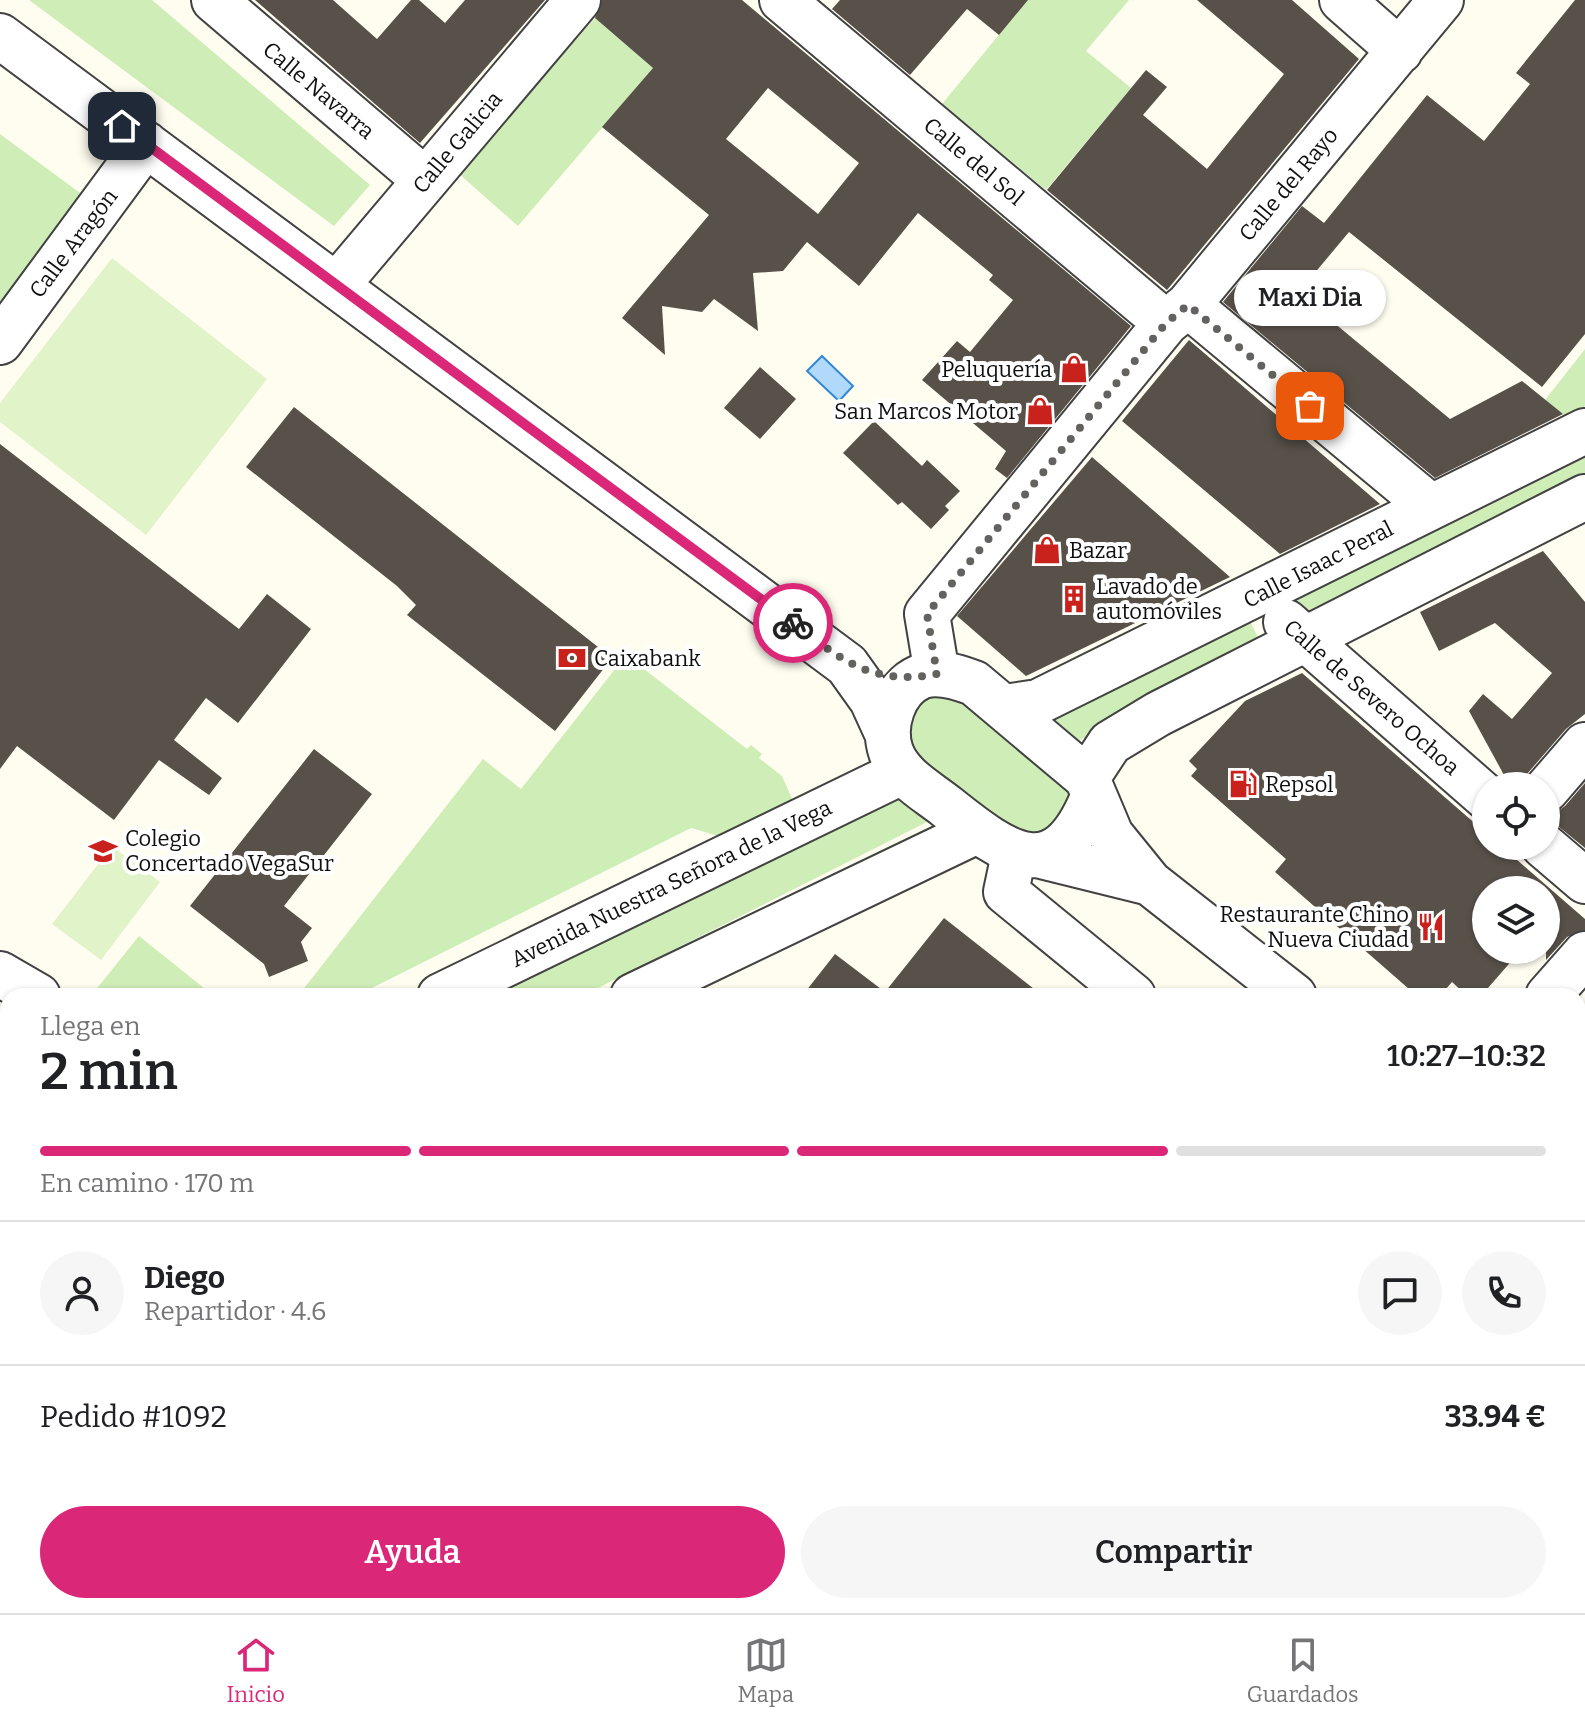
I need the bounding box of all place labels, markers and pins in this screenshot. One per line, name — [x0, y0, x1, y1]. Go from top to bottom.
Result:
pin — [88, 92, 156, 160]
callout: Maxi Dia — [1234, 270, 1386, 326]
shop icon: Peluquería — [1059, 354, 1089, 384]
place label: Peluquería — [941, 356, 1052, 383]
pin — [1276, 372, 1344, 440]
shop icon: San Marcos Motor — [1025, 396, 1055, 426]
place label: San Marcos Motor — [834, 398, 1018, 425]
shop icon: Bazar — [1032, 535, 1062, 565]
place label: Bazar — [1069, 537, 1127, 564]
place label: Lavado de automóviles — [1096, 573, 1222, 625]
building icon: Lavado de automóviles — [1059, 584, 1089, 614]
bank icon: Caixabank — [557, 643, 587, 673]
place label: Caixabank — [594, 645, 701, 672]
fuel station icon: Repsol — [1228, 769, 1258, 799]
place label: Repsol — [1265, 771, 1334, 798]
place label: Colegio Concertado VegaSur — [125, 825, 334, 877]
school or university icon: Colegio Concertado VegaSur — [88, 836, 118, 866]
place label: Restaurante Chino Nueva Ciudad — [1220, 901, 1409, 953]
restaurant icon: Restaurante Chino Nueva Ciudad — [1416, 912, 1446, 942]

